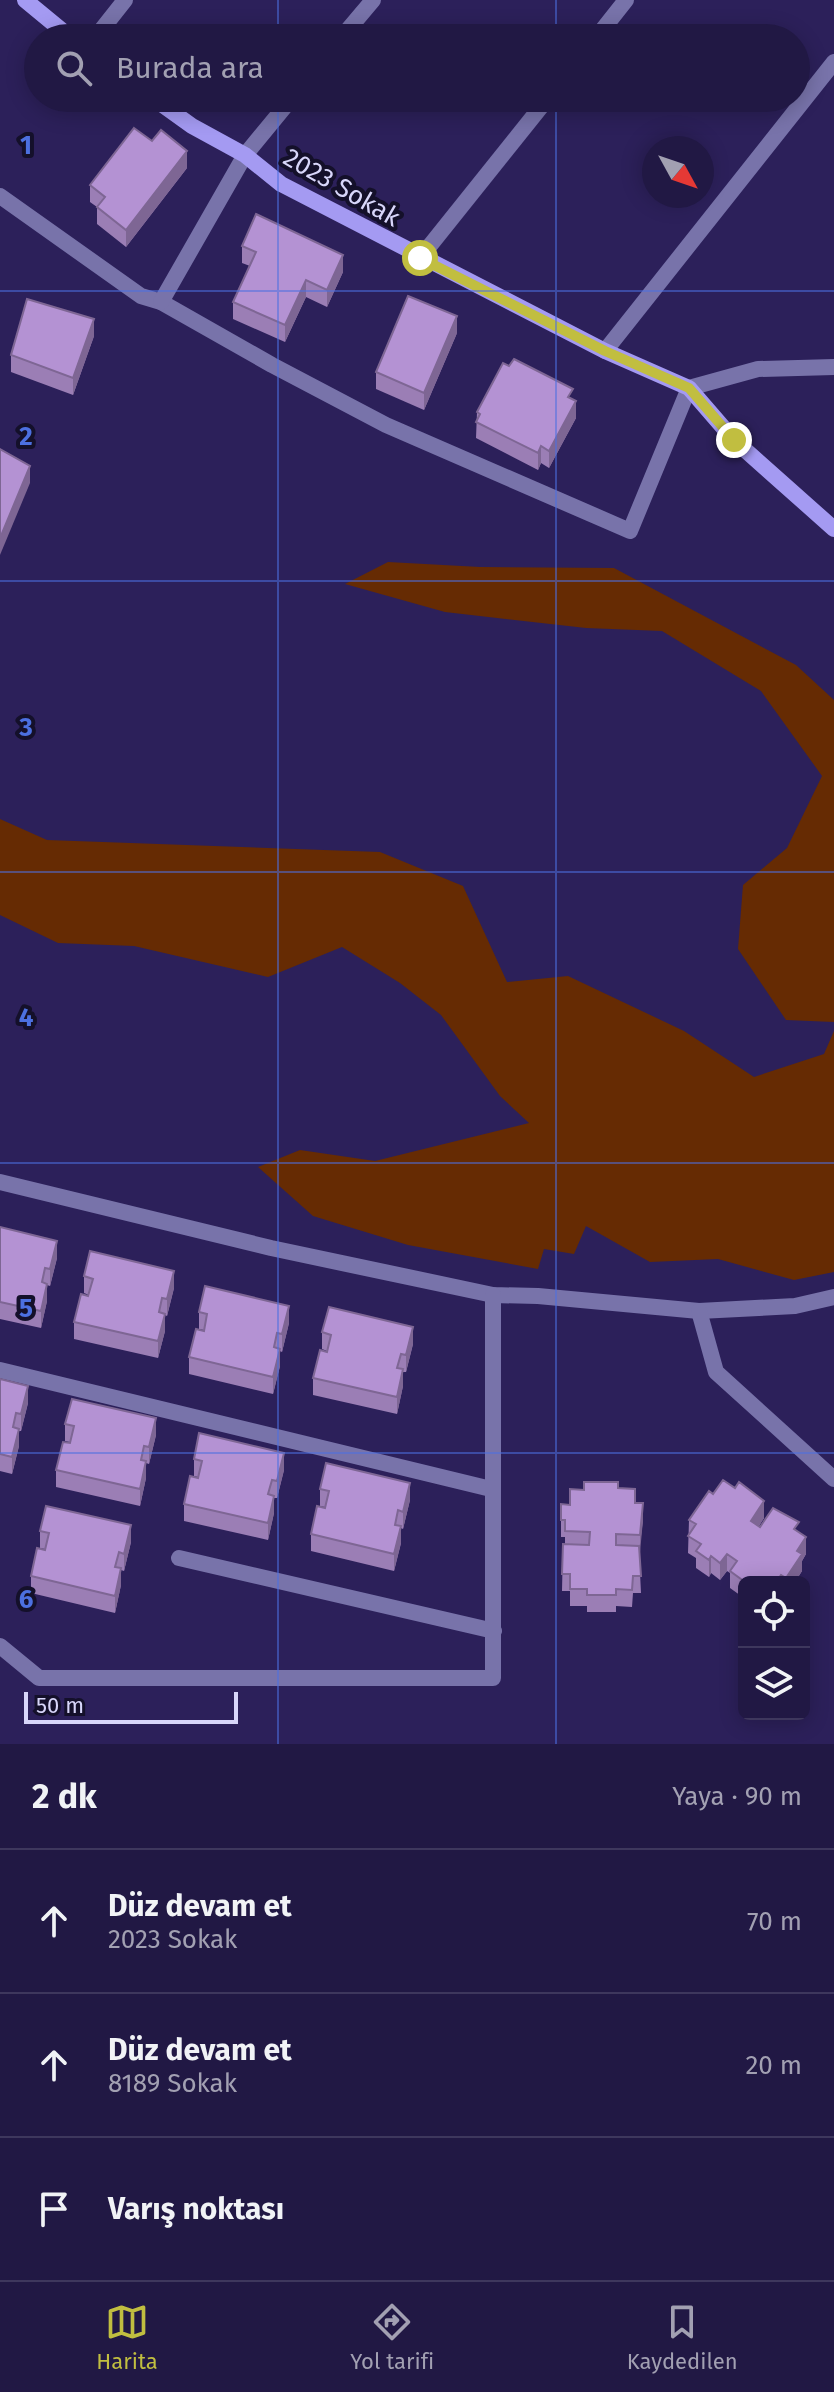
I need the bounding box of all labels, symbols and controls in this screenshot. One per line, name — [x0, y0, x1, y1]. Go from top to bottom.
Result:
search box — [24, 24, 810, 112]
icon: search — [52, 46, 96, 90]
text: Burada ara — [116, 50, 264, 86]
text: 1 — [20, 130, 32, 161]
north arrow — [642, 136, 714, 208]
street label: 2023 Sokak — [278, 142, 406, 234]
route start — [402, 240, 438, 276]
text: 2 — [19, 421, 33, 452]
route end — [716, 422, 752, 458]
text: 3 — [18, 712, 33, 743]
text: 4 — [19, 1002, 34, 1033]
text: 5 — [19, 1293, 33, 1324]
map controls — [738, 1576, 810, 1720]
button: locate — [738, 1576, 810, 1648]
text: 6 — [19, 1584, 34, 1615]
button: layers — [738, 1648, 810, 1720]
scale bar — [24, 1688, 238, 1724]
text: 50 m — [36, 1692, 84, 1719]
text: 2 dk — [32, 1776, 97, 1817]
text: Yaya · 90 m — [672, 1781, 802, 1812]
text: Düz devam et — [108, 1888, 292, 1924]
icon: ahead — [32, 1899, 76, 1943]
text: 70 m — [747, 1906, 802, 1937]
text: 2023 Sokak — [108, 1924, 237, 1955]
text: Düz devam et — [108, 2032, 292, 2068]
icon: ahead — [32, 2043, 76, 2087]
text: 20 m — [745, 2050, 802, 2081]
text: 8189 Sokak — [108, 2068, 237, 2099]
icon: arrive — [32, 2187, 76, 2231]
text: Varış noktası — [108, 2191, 284, 2227]
tab: Harita — [96, 2300, 158, 2375]
tab: Yol tarifi — [350, 2300, 434, 2375]
tab: Kaydedilen — [627, 2300, 738, 2375]

